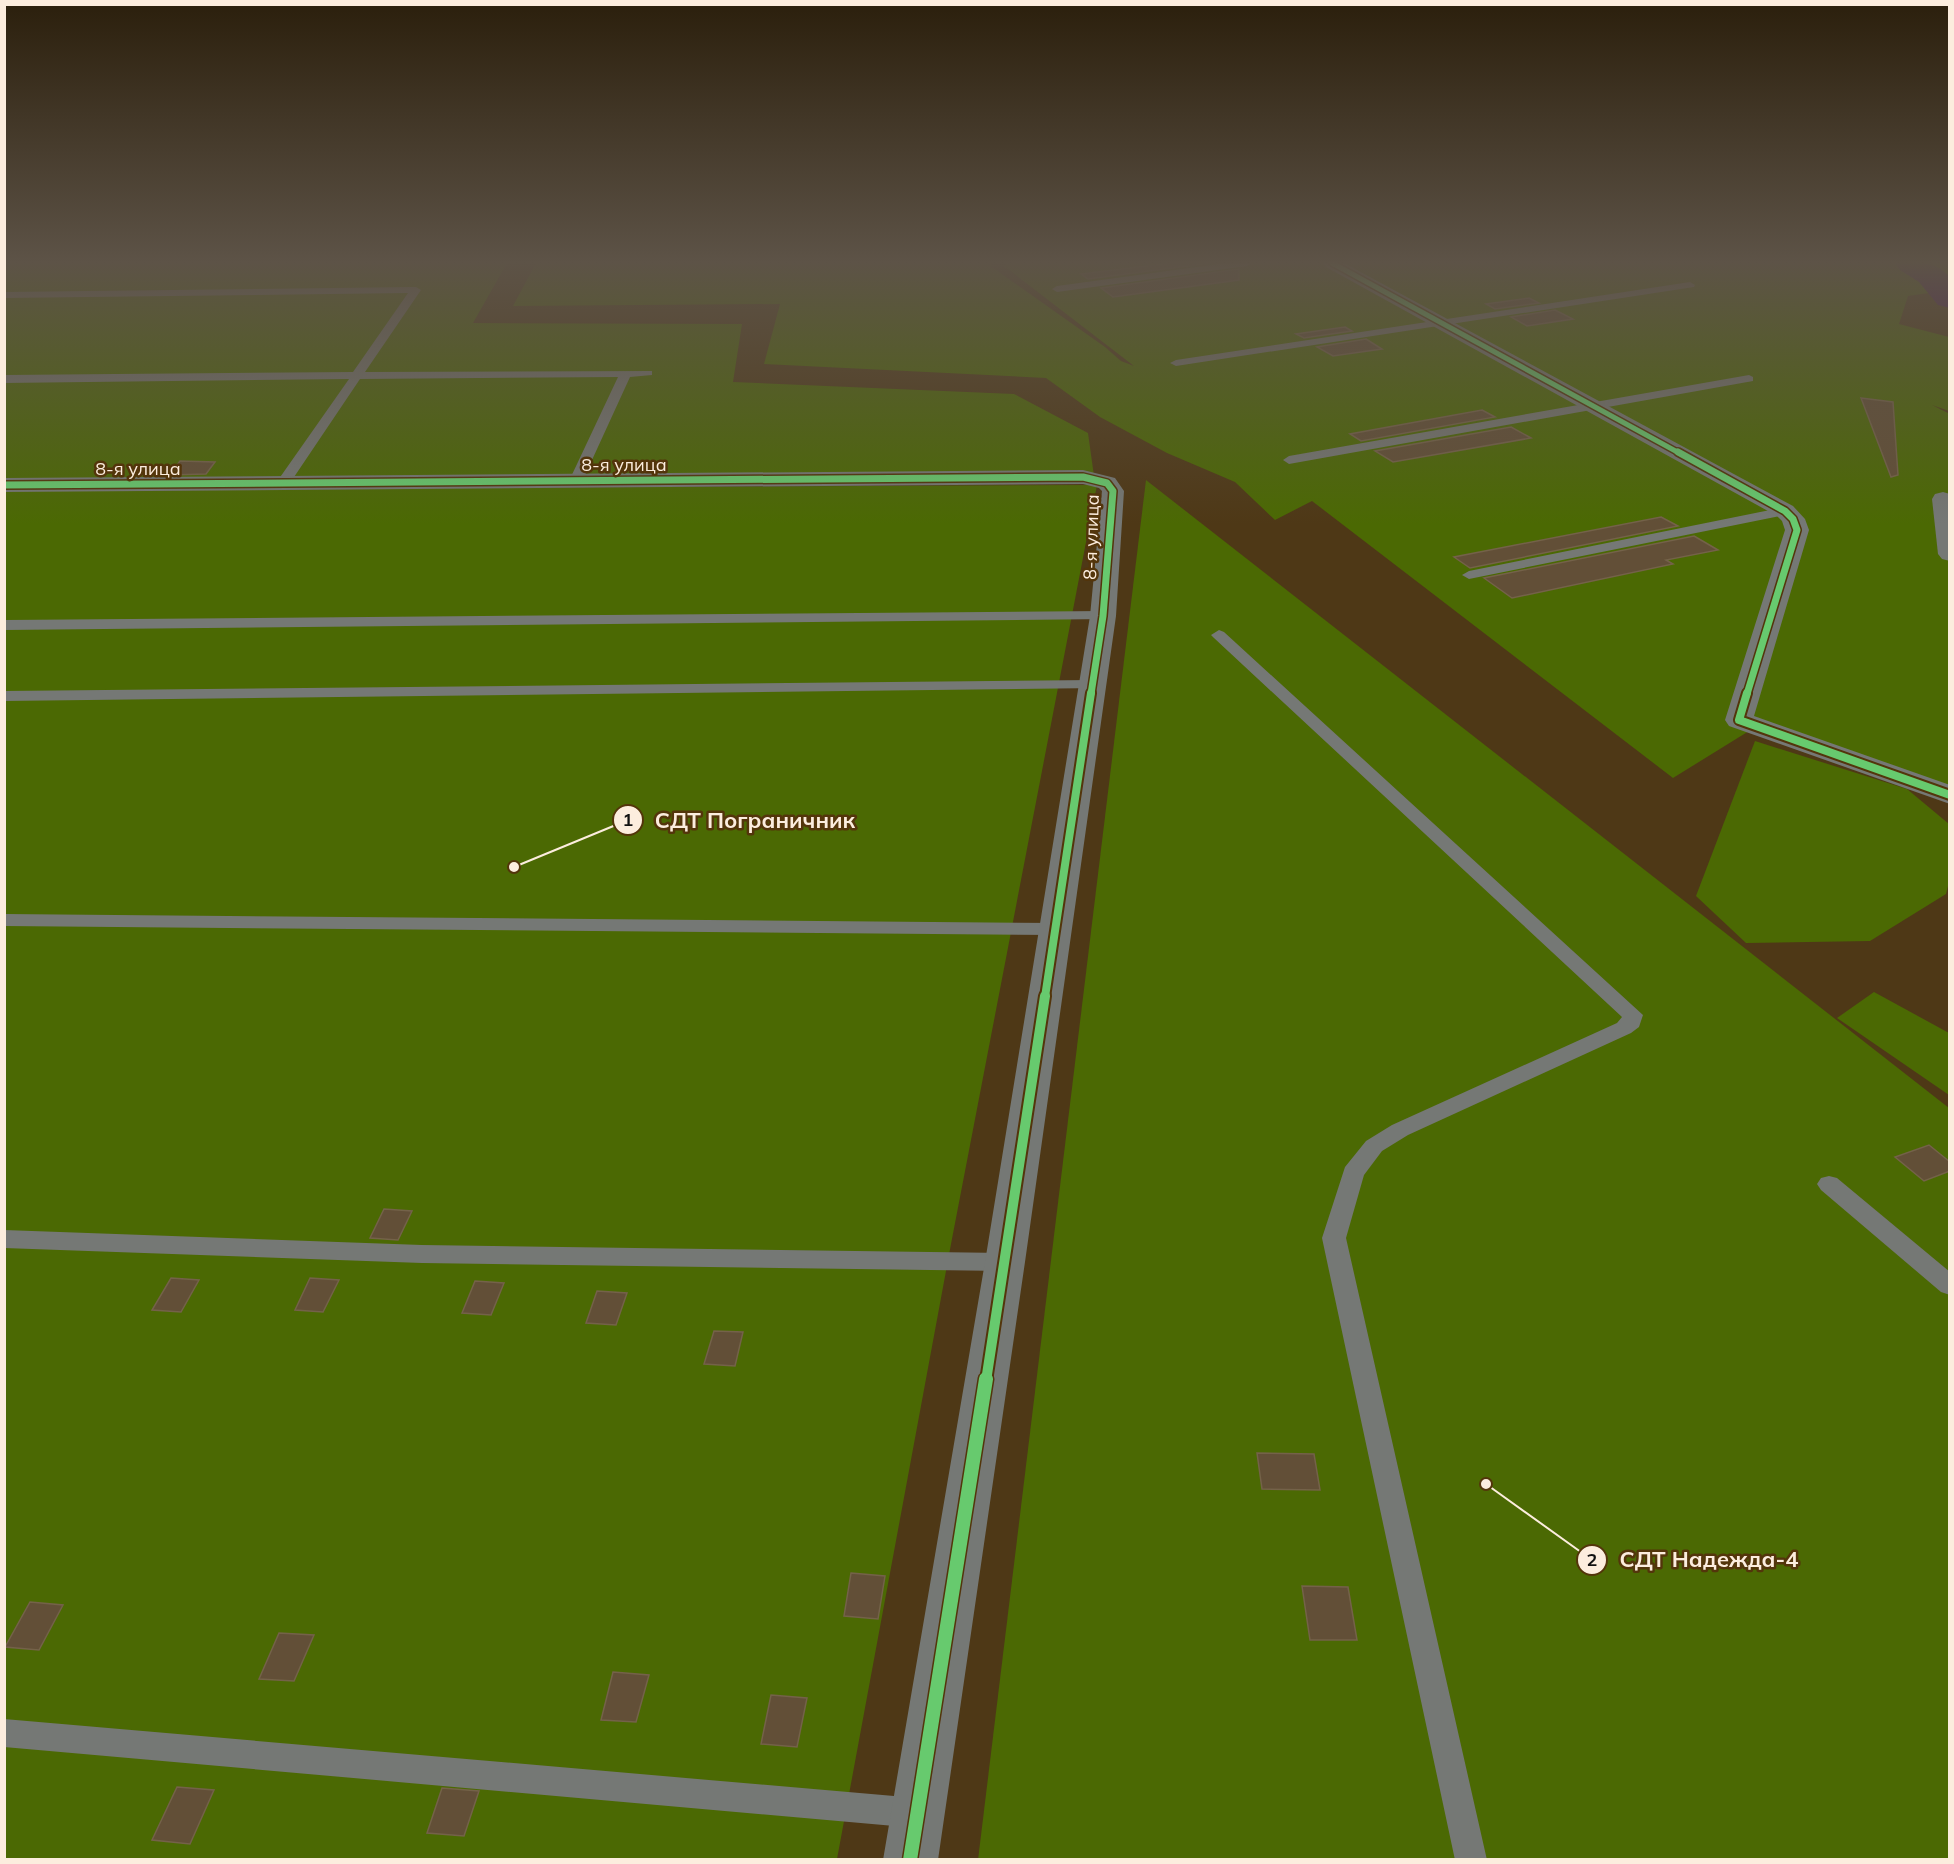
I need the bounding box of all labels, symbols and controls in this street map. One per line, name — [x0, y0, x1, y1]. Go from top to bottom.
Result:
street label: 8-я улица — [581, 453, 667, 476]
street label: 8-я улица — [95, 457, 181, 480]
street label: 8-я улица — [1078, 494, 1104, 580]
callout: СДТ Пограничник — [613, 800, 867, 840]
text: СДТ Пограничник — [655, 806, 856, 834]
text: 1 — [623, 808, 633, 831]
callout: СДТ Надежда-4 — [1577, 1540, 1810, 1580]
text: СДТ Надежда-4 — [1620, 1545, 1798, 1573]
text: 2 — [1587, 1548, 1597, 1571]

